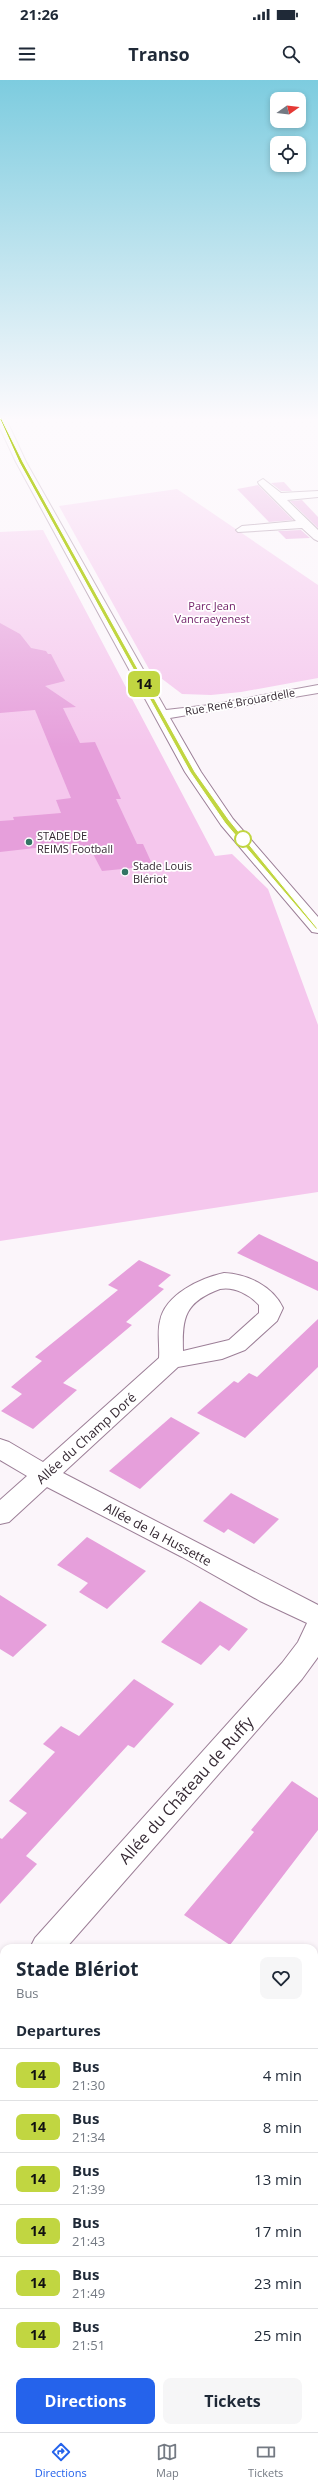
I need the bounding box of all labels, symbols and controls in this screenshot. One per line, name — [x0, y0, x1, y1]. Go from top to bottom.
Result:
text: 21:26 — [20, 4, 59, 24]
text: Transo — [128, 42, 190, 66]
icon: menu — [16, 43, 38, 65]
icon: search — [280, 43, 302, 65]
north arrow — [270, 92, 306, 128]
map controls — [270, 92, 306, 172]
button: locate — [270, 136, 306, 172]
park label: Parc Jean Vancraeyenest — [174, 598, 250, 626]
line badge: 14 — [126, 671, 162, 697]
text: 14 — [136, 674, 152, 693]
street label: Rue René Brouardelle — [184, 684, 296, 719]
place label: STADE DE REIMS Football — [37, 828, 113, 856]
unlabelled marker — [234, 830, 252, 848]
marker: STADE DE REIMS Football — [24, 837, 34, 847]
place label: Stade Louis Blériot — [133, 858, 192, 886]
marker: Stade Louis Blériot — [120, 867, 130, 877]
street label: Allée du Champ Doré — [32, 1388, 140, 1488]
street label: Allée de la Hussette — [101, 1498, 215, 1570]
street label: Allée du Château de Ruffy — [114, 1711, 259, 1869]
text: Stade Blériot — [16, 1956, 139, 1982]
button: heart — [260, 1957, 302, 1999]
text: Bus — [16, 1984, 39, 2002]
text: Departures — [16, 2020, 101, 2040]
text: Bus — [72, 2056, 99, 2076]
text: 14 — [30, 2065, 46, 2084]
text: 4 min — [263, 2065, 302, 2085]
text: 21:30 — [72, 2076, 105, 2094]
text: Bus — [72, 2108, 99, 2128]
text: 14 — [30, 2117, 46, 2136]
text: 8 min — [263, 2117, 302, 2137]
text: 21:34 — [72, 2128, 105, 2146]
text: Bus — [72, 2160, 99, 2180]
text: 14 — [30, 2169, 46, 2188]
text: 13 min — [254, 2169, 302, 2189]
text: 21:39 — [72, 2180, 105, 2198]
text: Bus — [72, 2212, 99, 2232]
text: 14 — [30, 2221, 46, 2240]
text: 17 min — [254, 2221, 302, 2241]
text: 21:43 — [72, 2232, 105, 2250]
text: Bus — [72, 2264, 99, 2284]
text: 14 — [30, 2273, 46, 2292]
text: 23 min — [254, 2273, 302, 2293]
text: 21:49 — [72, 2284, 105, 2302]
text: Bus — [72, 2316, 99, 2336]
text: 14 — [30, 2325, 46, 2344]
text: 25 min — [254, 2325, 302, 2345]
text: 21:51 — [72, 2336, 105, 2354]
button: Directions — [16, 2378, 155, 2424]
button: Tickets — [163, 2378, 302, 2424]
tab: Directions — [35, 2441, 87, 2480]
tab: Map — [156, 2441, 179, 2480]
tab: Tickets — [248, 2441, 283, 2480]

